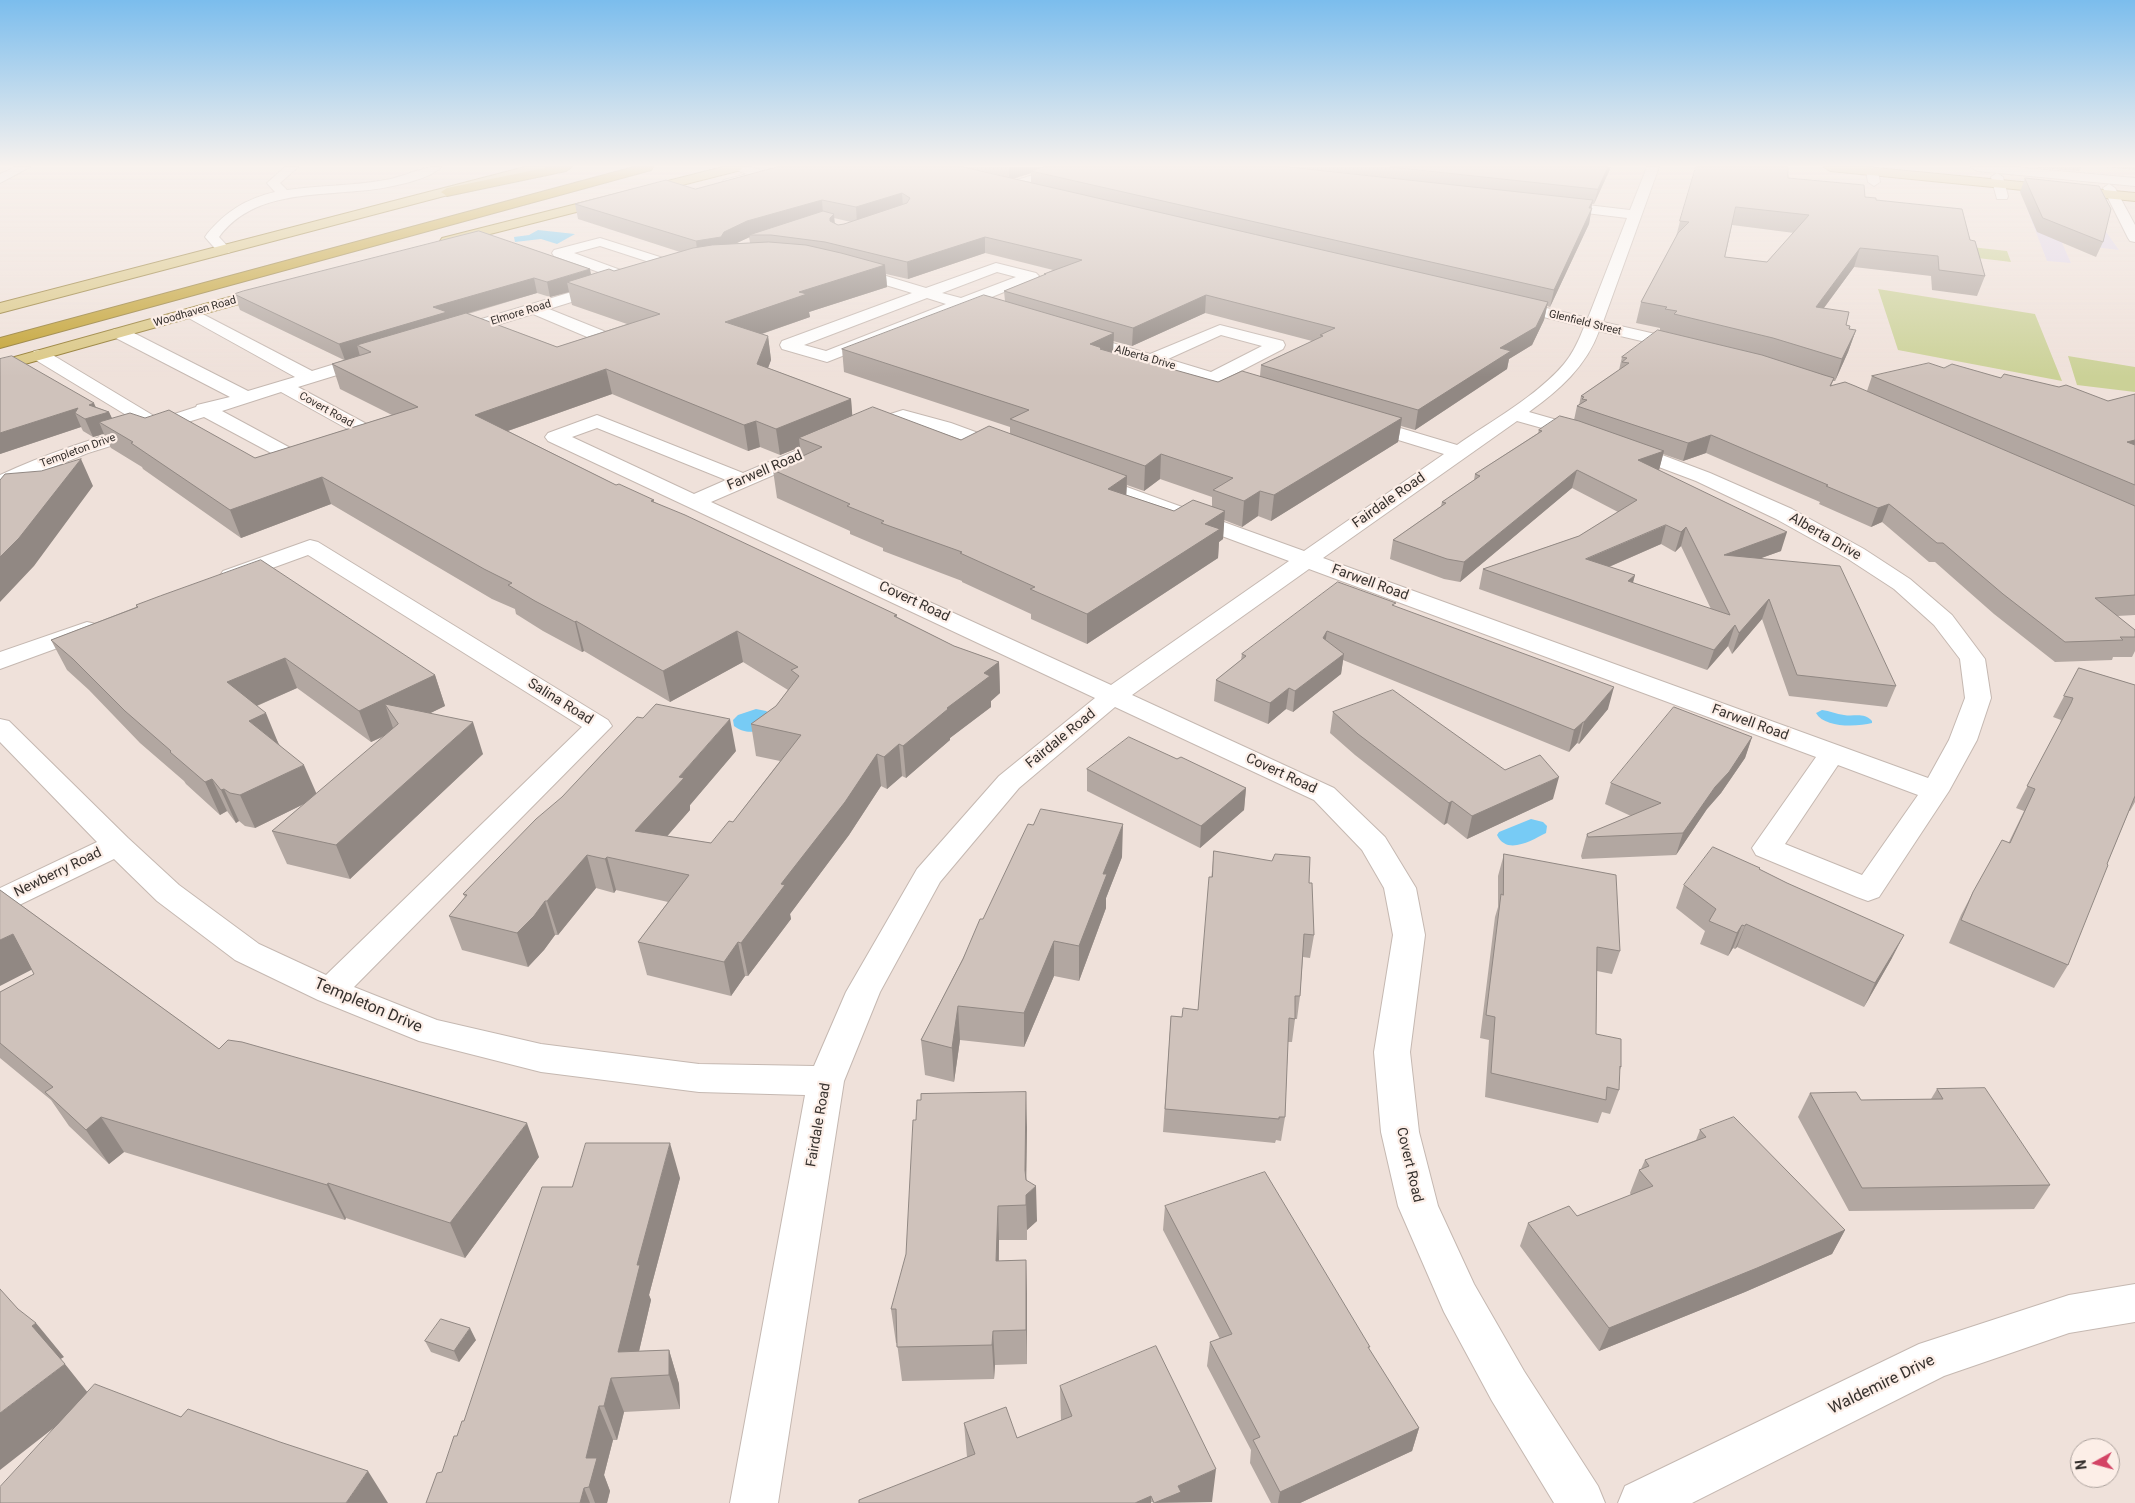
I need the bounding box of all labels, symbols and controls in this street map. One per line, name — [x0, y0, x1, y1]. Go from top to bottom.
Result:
street label: Woodhaven Road — [152, 294, 238, 330]
street label: Elmore Road — [489, 298, 553, 328]
street label: Glenfield Street — [1547, 308, 1623, 338]
street label: Alberta Drive — [1113, 343, 1177, 373]
street label: Covert Road — [297, 390, 355, 430]
street label: Templeton Drive — [38, 431, 118, 471]
street label: Farwell Road — [725, 448, 805, 494]
street label: Fairdale Road — [1349, 470, 1429, 532]
street label: Alberta Drive — [1786, 510, 1864, 564]
street label: Farwell Road — [1329, 561, 1411, 605]
street label: Covert Road — [876, 578, 952, 626]
street label: Salina Road — [524, 675, 596, 729]
street label: Farwell Road — [1709, 701, 1791, 745]
street label: Fairdale Road — [1023, 706, 1099, 772]
street label: Covert Road — [1243, 750, 1319, 798]
street label: Newberry Road — [12, 845, 104, 901]
street label: Templeton Drive — [311, 975, 425, 1037]
street label: Fairdale Road — [803, 1082, 835, 1168]
street label: Covert Road — [1392, 1126, 1426, 1204]
street label: Waldemire Drive — [1826, 1351, 1938, 1419]
north arrow — [2070, 1438, 2120, 1488]
text: N — [2073, 1459, 2090, 1471]

